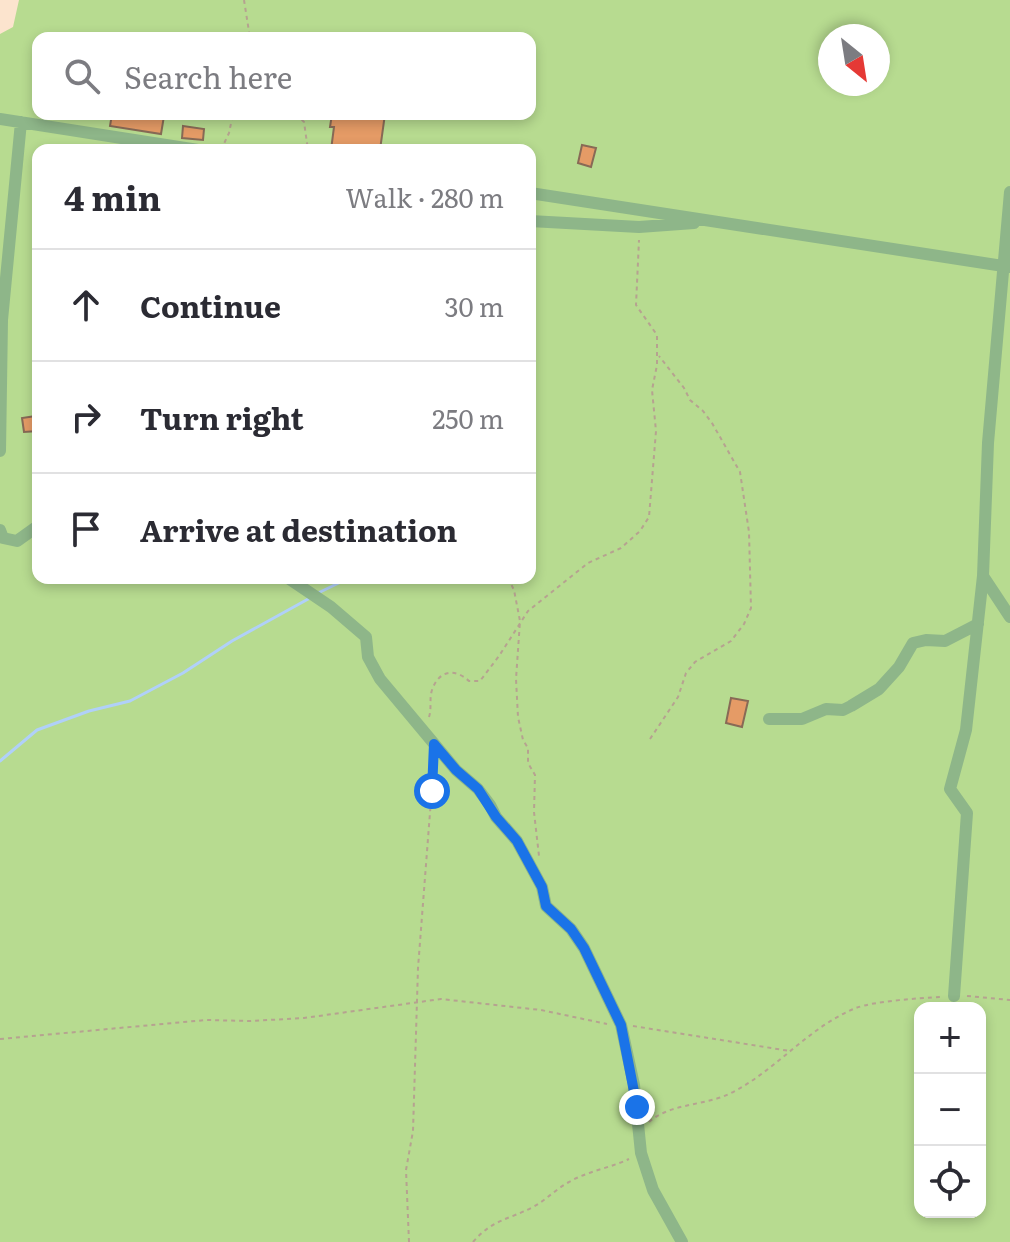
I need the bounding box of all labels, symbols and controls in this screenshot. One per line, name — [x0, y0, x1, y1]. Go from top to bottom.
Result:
north arrow — [818, 24, 890, 96]
search box — [32, 32, 536, 120]
icon: search — [60, 54, 104, 98]
text: Search here — [124, 54, 292, 98]
text: 4 min — [64, 171, 161, 221]
text: Walk · 280 m — [345, 177, 504, 216]
icon: ahead — [64, 283, 108, 327]
text: Continue — [140, 283, 281, 327]
text: 30 m — [444, 286, 504, 325]
icon: right — [64, 395, 108, 439]
text: Turn right — [140, 395, 304, 439]
text: 250 m — [432, 398, 504, 437]
icon: arrive — [64, 507, 108, 551]
text: Arrive at destination — [140, 507, 457, 551]
route start — [414, 773, 450, 809]
map controls — [914, 1002, 986, 1218]
button: + — [914, 1002, 986, 1074]
button: − — [914, 1074, 986, 1146]
route end — [619, 1089, 655, 1125]
button: locate — [914, 1146, 986, 1218]

